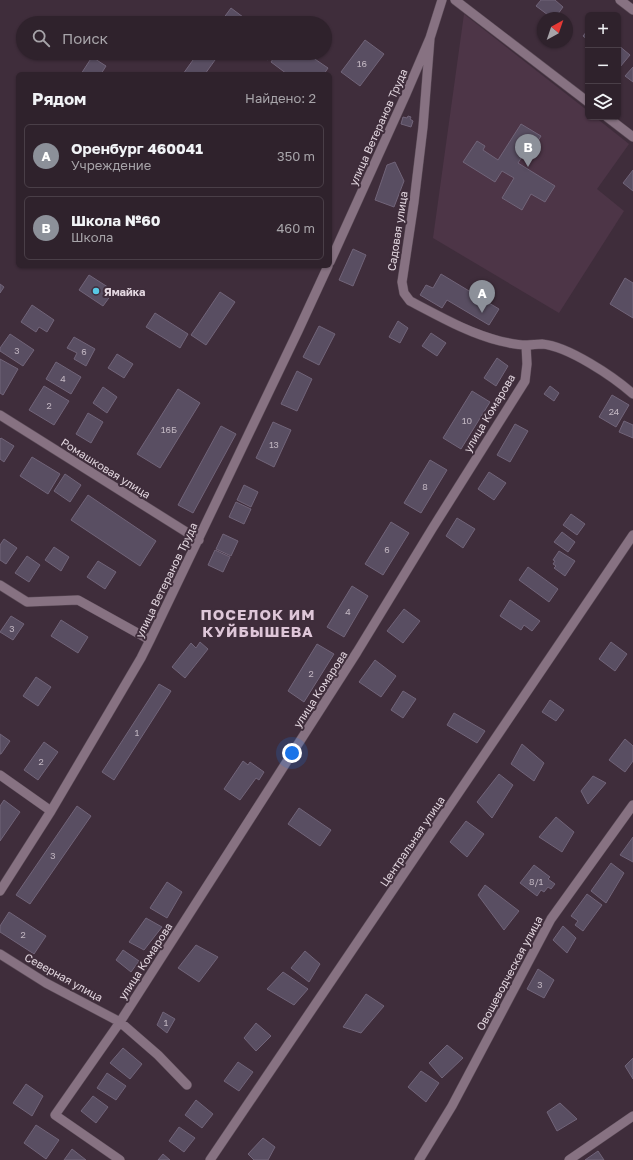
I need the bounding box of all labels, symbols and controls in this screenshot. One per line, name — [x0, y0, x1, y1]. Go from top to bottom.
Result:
north arrow — [537, 12, 573, 48]
map controls — [585, 12, 621, 120]
button: + — [585, 12, 621, 48]
search box — [16, 16, 332, 60]
icon: search — [30, 27, 52, 49]
text: Поиск — [62, 29, 108, 47]
button: − — [585, 48, 621, 84]
house number: 16 — [357, 58, 367, 69]
street label: улица Ветеранов Труда — [346, 66, 410, 188]
button: layers — [585, 84, 621, 120]
text: Рядом — [32, 88, 86, 109]
text: Найдено: 2 — [245, 90, 316, 106]
pin: B — [515, 134, 541, 167]
text: Оренбург 460041 — [71, 139, 203, 157]
text: A — [41, 148, 51, 164]
text: 350 m — [277, 148, 315, 164]
text: Учреждение — [71, 157, 151, 173]
street label: Садовая улица — [384, 190, 410, 272]
text: Школа №60 — [71, 211, 161, 229]
text: B — [41, 220, 51, 236]
text: 460 m — [276, 220, 315, 236]
text: Школа — [71, 229, 113, 245]
pin: A — [469, 280, 495, 313]
place label: Ямайка — [104, 285, 145, 298]
marker: Ямайка — [91, 286, 101, 296]
house number: 3 — [14, 345, 20, 356]
house number: 6 — [81, 346, 87, 357]
street label: улица Комарова — [461, 372, 517, 454]
house number: 4 — [60, 373, 66, 384]
house number: 2 — [46, 400, 52, 411]
house number: 24 — [609, 406, 620, 417]
house number: 10 — [462, 415, 472, 426]
house number: 16Б — [161, 424, 177, 435]
street label: Ромашковая улица — [59, 435, 153, 501]
house number: 13 — [269, 439, 279, 450]
house number: 8 — [422, 481, 428, 492]
street label: улица Ветеранов Труда — [132, 520, 200, 640]
house number: 6 — [384, 544, 390, 555]
district label: ПОСЕЛОК ИМ КУЙБЫШЕВА — [201, 605, 315, 640]
house number: 4 — [345, 606, 351, 617]
house number: 3 — [9, 623, 15, 634]
street label: улица Комарова — [290, 648, 350, 730]
house number: 2 — [308, 668, 314, 679]
house number: 1 — [135, 727, 140, 738]
your location — [282, 743, 302, 763]
house number: 2 — [38, 756, 44, 767]
street label: Центральная улица — [377, 793, 447, 889]
house number: 3 — [50, 850, 56, 861]
house number: 8/1 — [529, 876, 544, 887]
street label: Овощеводческая улица — [473, 913, 545, 1033]
street label: улица Комарова — [115, 920, 175, 1002]
house number: 2 — [20, 929, 26, 940]
street label: Северная улица — [23, 950, 105, 1004]
house number: 3 — [537, 979, 543, 990]
house number: 1 — [164, 1017, 169, 1028]

